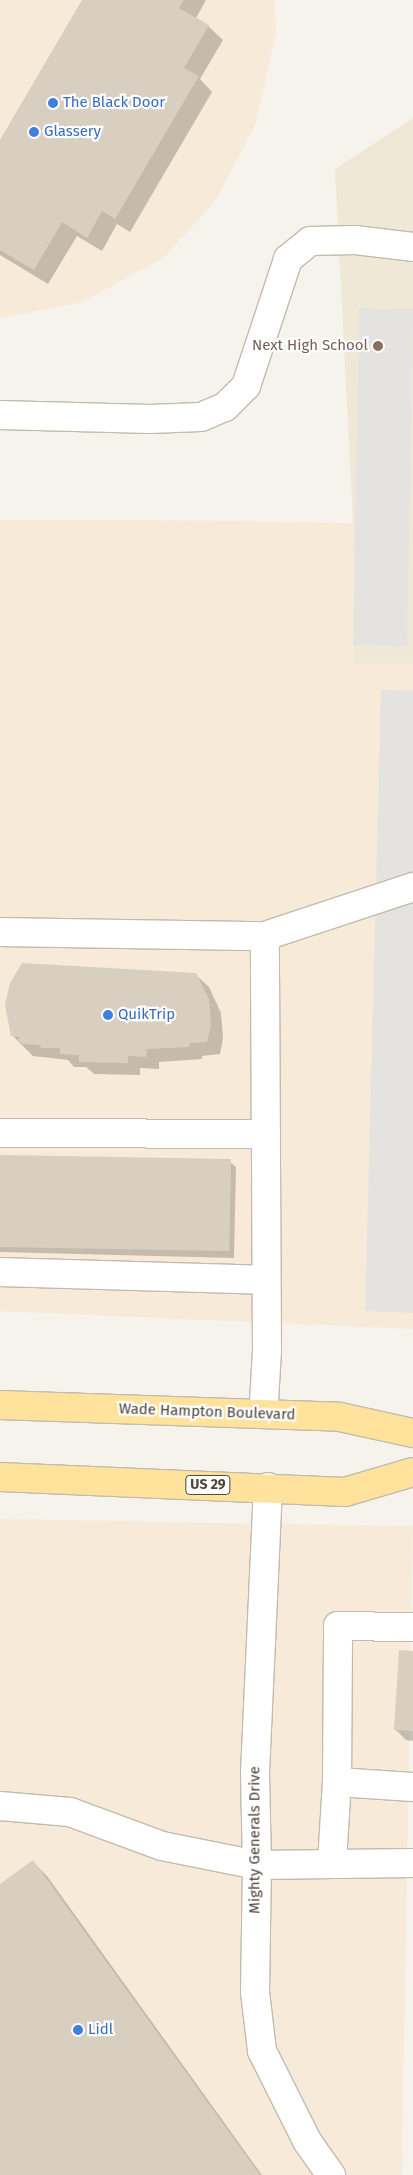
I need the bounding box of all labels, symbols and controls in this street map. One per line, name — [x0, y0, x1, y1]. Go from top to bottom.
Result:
place label: The Black Door — [63, 94, 165, 112]
marker: The Black Door — [47, 97, 59, 109]
place label: Glassery — [44, 123, 101, 141]
marker: Glassery — [28, 126, 40, 138]
place label: Next High School — [252, 337, 368, 355]
marker: Next High School — [372, 340, 384, 352]
place label: QuikTrip — [118, 1006, 175, 1024]
marker: QuikTrip — [102, 1009, 114, 1021]
street label: Wade Hampton Boulevard — [118, 1400, 296, 1424]
road number: US 29 — [184, 1474, 232, 1496]
street label: Mighty Generals Drive — [246, 1766, 264, 1914]
place label: Lidl — [88, 2021, 113, 2039]
marker: Lidl — [72, 2024, 84, 2036]

